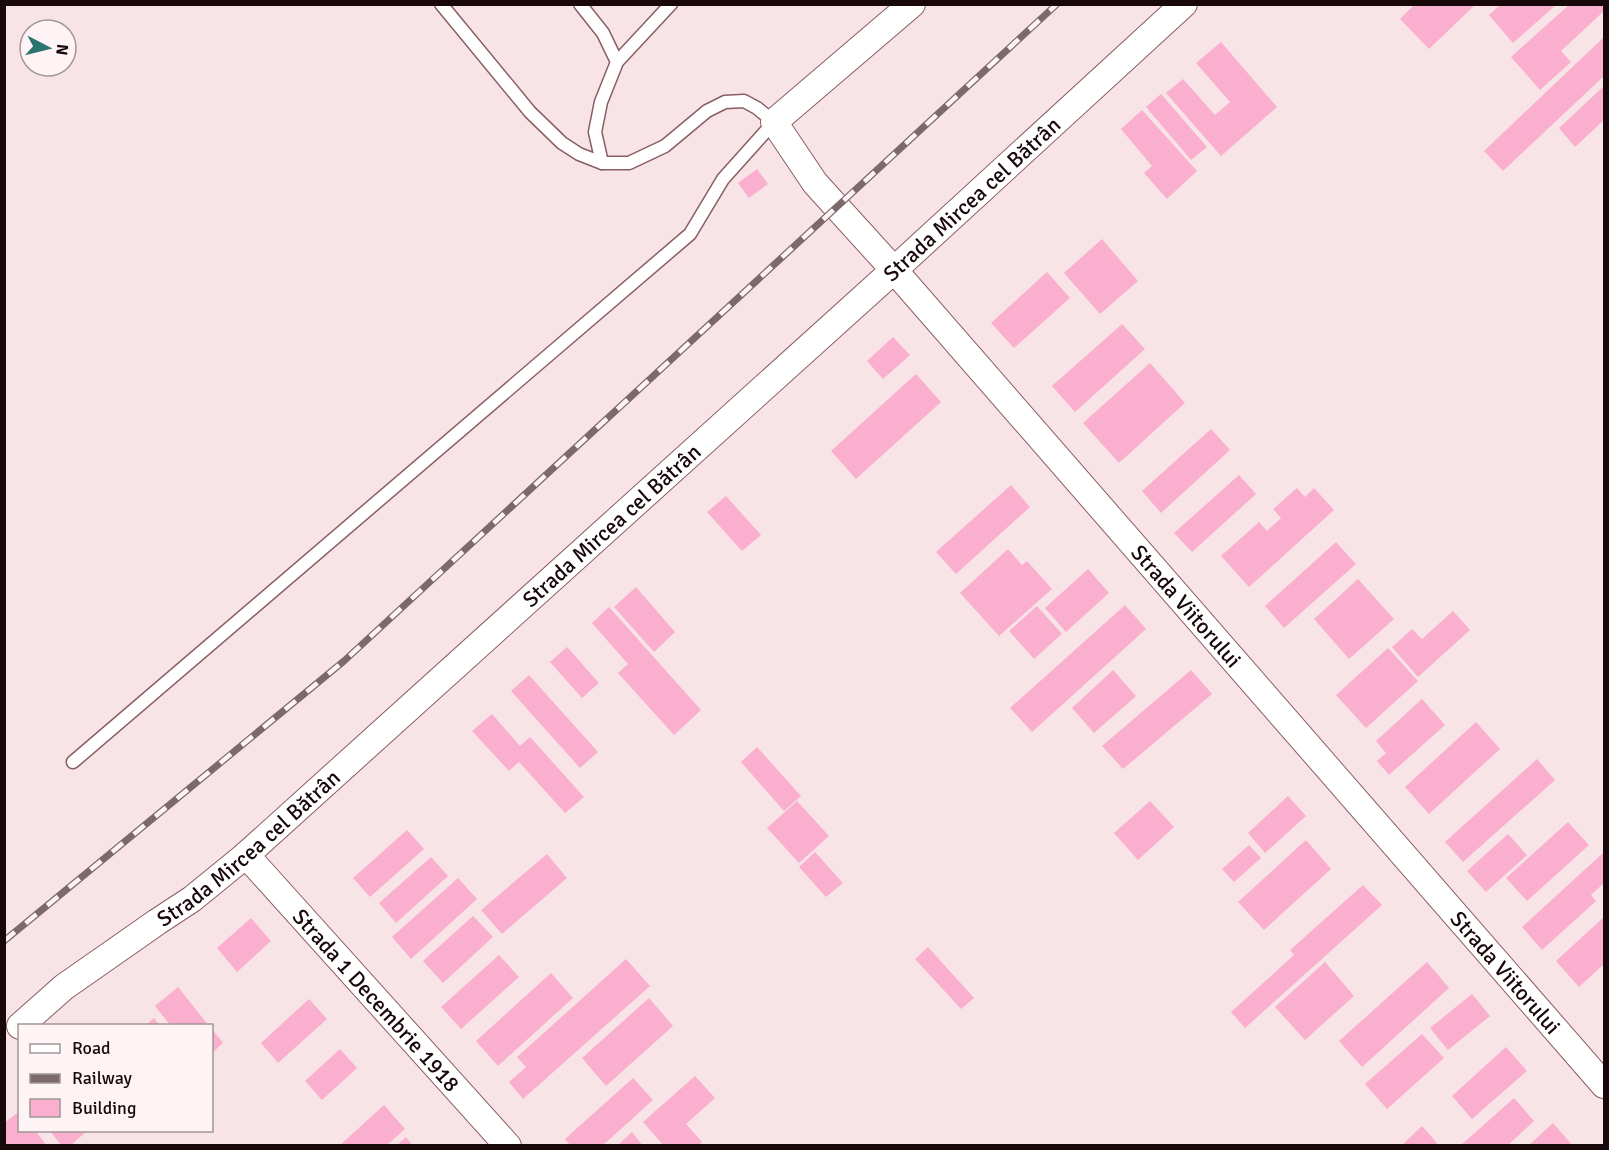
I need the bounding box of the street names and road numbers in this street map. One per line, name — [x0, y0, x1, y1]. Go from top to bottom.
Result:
street label: Strada Mircea cel Bătrân — [878, 111, 1066, 287]
street label: Strada Mircea cel Bătrân — [517, 438, 706, 613]
street label: Strada Viitorului — [1125, 539, 1247, 673]
street label: Strada Mircea cel Bătrân — [152, 764, 346, 932]
street label: Strada 1 Decembrie 1918 — [287, 903, 465, 1097]
street label: Strada Viitorului — [1445, 906, 1566, 1040]

